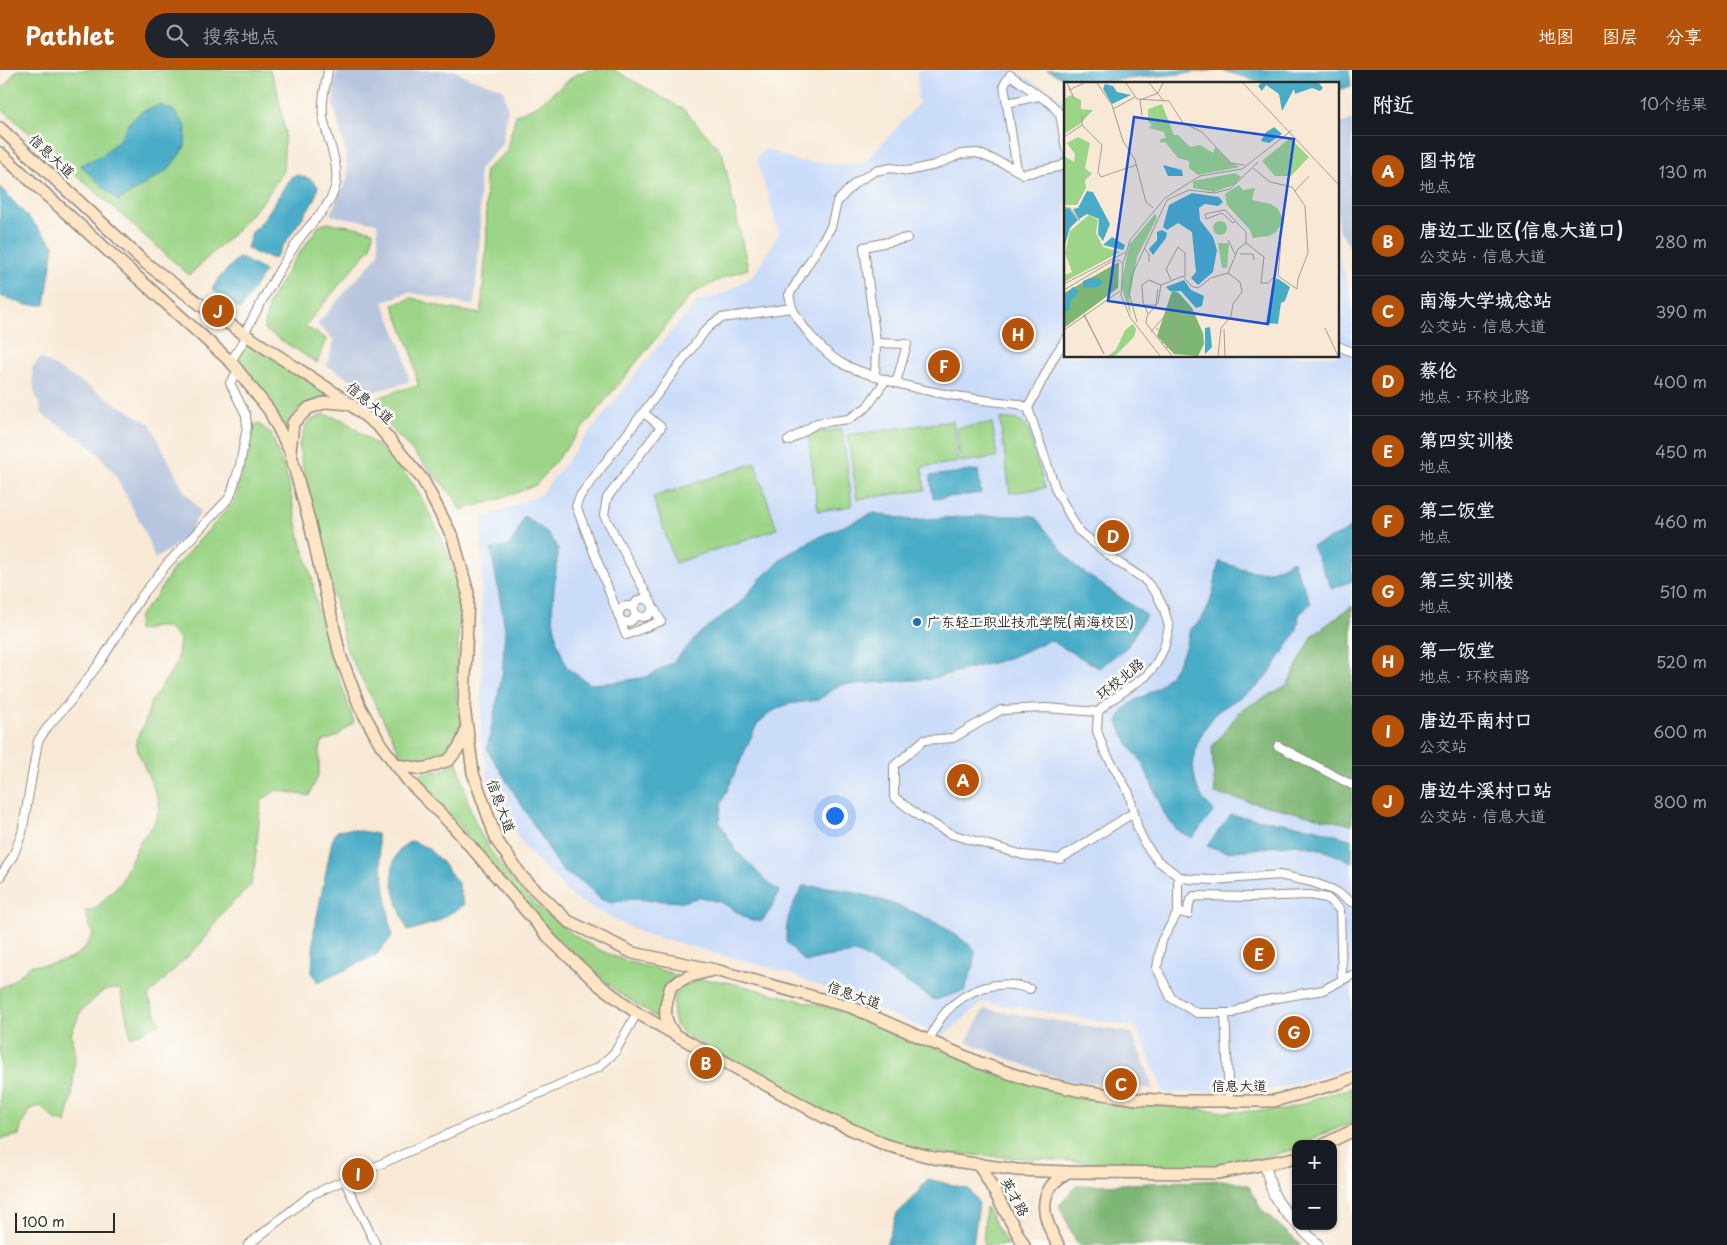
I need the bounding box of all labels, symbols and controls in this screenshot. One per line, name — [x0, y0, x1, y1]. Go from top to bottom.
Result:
search box — [145, 13, 495, 58]
text: Pathlet — [25, 17, 115, 53]
icon: search — [163, 21, 191, 49]
text: 搜索地点 — [203, 21, 279, 49]
text: 地图 — [1538, 22, 1574, 49]
text: 图层 — [1602, 22, 1638, 49]
text: 分享 — [1666, 22, 1702, 49]
inset map — [1064, 82, 1340, 358]
text: 附近 — [1372, 87, 1414, 119]
text: 10个结果 — [1640, 91, 1707, 115]
street label: 信息大道 — [25, 129, 80, 182]
text: 图书馆 — [1419, 145, 1476, 173]
text: A — [1382, 159, 1394, 183]
text: 130 m — [1659, 159, 1707, 183]
text: 地点 — [1419, 173, 1451, 197]
text: 唐边工业区(信息大道口) — [1419, 215, 1623, 243]
text: B — [1383, 229, 1393, 253]
text: 280 m — [1655, 229, 1707, 253]
text: 公交站 · 信息大道 — [1419, 243, 1546, 267]
text: 南海大学城总站 — [1419, 285, 1552, 313]
pin: J — [202, 292, 234, 330]
text: C — [1382, 299, 1394, 323]
text: 390 m — [1656, 299, 1707, 323]
text: 公交站 · 信息大道 — [1419, 313, 1546, 337]
pin: H — [1002, 315, 1034, 353]
pin: F — [928, 347, 960, 385]
text: 蔡伦 — [1419, 355, 1457, 383]
text: D — [1382, 369, 1394, 393]
text: 400 m — [1654, 369, 1707, 393]
street label: 信息大道 — [342, 377, 399, 429]
text: 地点 · 环校北路 — [1419, 383, 1530, 407]
text: 第四实训楼 — [1419, 425, 1514, 453]
text: E — [1383, 439, 1393, 463]
text: 450 m — [1655, 439, 1707, 463]
text: 地点 — [1419, 453, 1451, 477]
text: 第二饭堂 — [1419, 495, 1495, 523]
text: F — [1383, 509, 1393, 533]
text: 460 m — [1655, 509, 1707, 533]
pin: D — [1097, 517, 1129, 555]
text: 地点 — [1419, 523, 1451, 547]
text: 第三实训楼 — [1419, 565, 1514, 593]
text: G — [1381, 579, 1395, 603]
text: 510 m — [1659, 579, 1707, 603]
text: 地点 — [1419, 593, 1451, 617]
place label: 广东轻工职业技术学院(南海校区) — [927, 611, 1134, 632]
marker: 广东轻工职业技术学院(南海校区) — [911, 616, 923, 628]
text: 第一饭堂 — [1419, 635, 1495, 663]
text: H — [1382, 649, 1394, 673]
text: 520 m — [1656, 649, 1707, 673]
street label: 环校北路 — [1091, 653, 1148, 704]
text: 地点 · 环校南路 — [1419, 663, 1530, 687]
text: 唐边平南村口 — [1419, 705, 1533, 733]
text: I — [1385, 719, 1391, 743]
text: 600 m — [1653, 719, 1707, 743]
text: 公交站 — [1419, 733, 1467, 757]
pin: A — [947, 761, 979, 799]
text: 唐边牛溪村口站 — [1419, 775, 1552, 803]
street label: 信息大道 — [482, 776, 521, 836]
text: J — [1383, 789, 1393, 813]
text: 800 m — [1654, 789, 1707, 813]
your location — [822, 803, 848, 829]
text: 公交站 · 信息大道 — [1419, 803, 1546, 827]
pin: E — [1243, 935, 1275, 973]
street label: 信息大道 — [824, 975, 884, 1014]
pin: G — [1278, 1013, 1310, 1051]
pin: B — [690, 1044, 722, 1082]
pin: C — [1105, 1065, 1137, 1103]
street label: 信息大道 — [1211, 1075, 1267, 1096]
map controls — [1292, 1140, 1337, 1230]
button: + — [1292, 1140, 1337, 1185]
pin: I — [342, 1155, 374, 1193]
street label: 英才路 — [996, 1173, 1035, 1220]
button: − — [1292, 1185, 1337, 1230]
scale bar — [15, 1210, 115, 1233]
text: 100 m — [22, 1211, 65, 1232]

